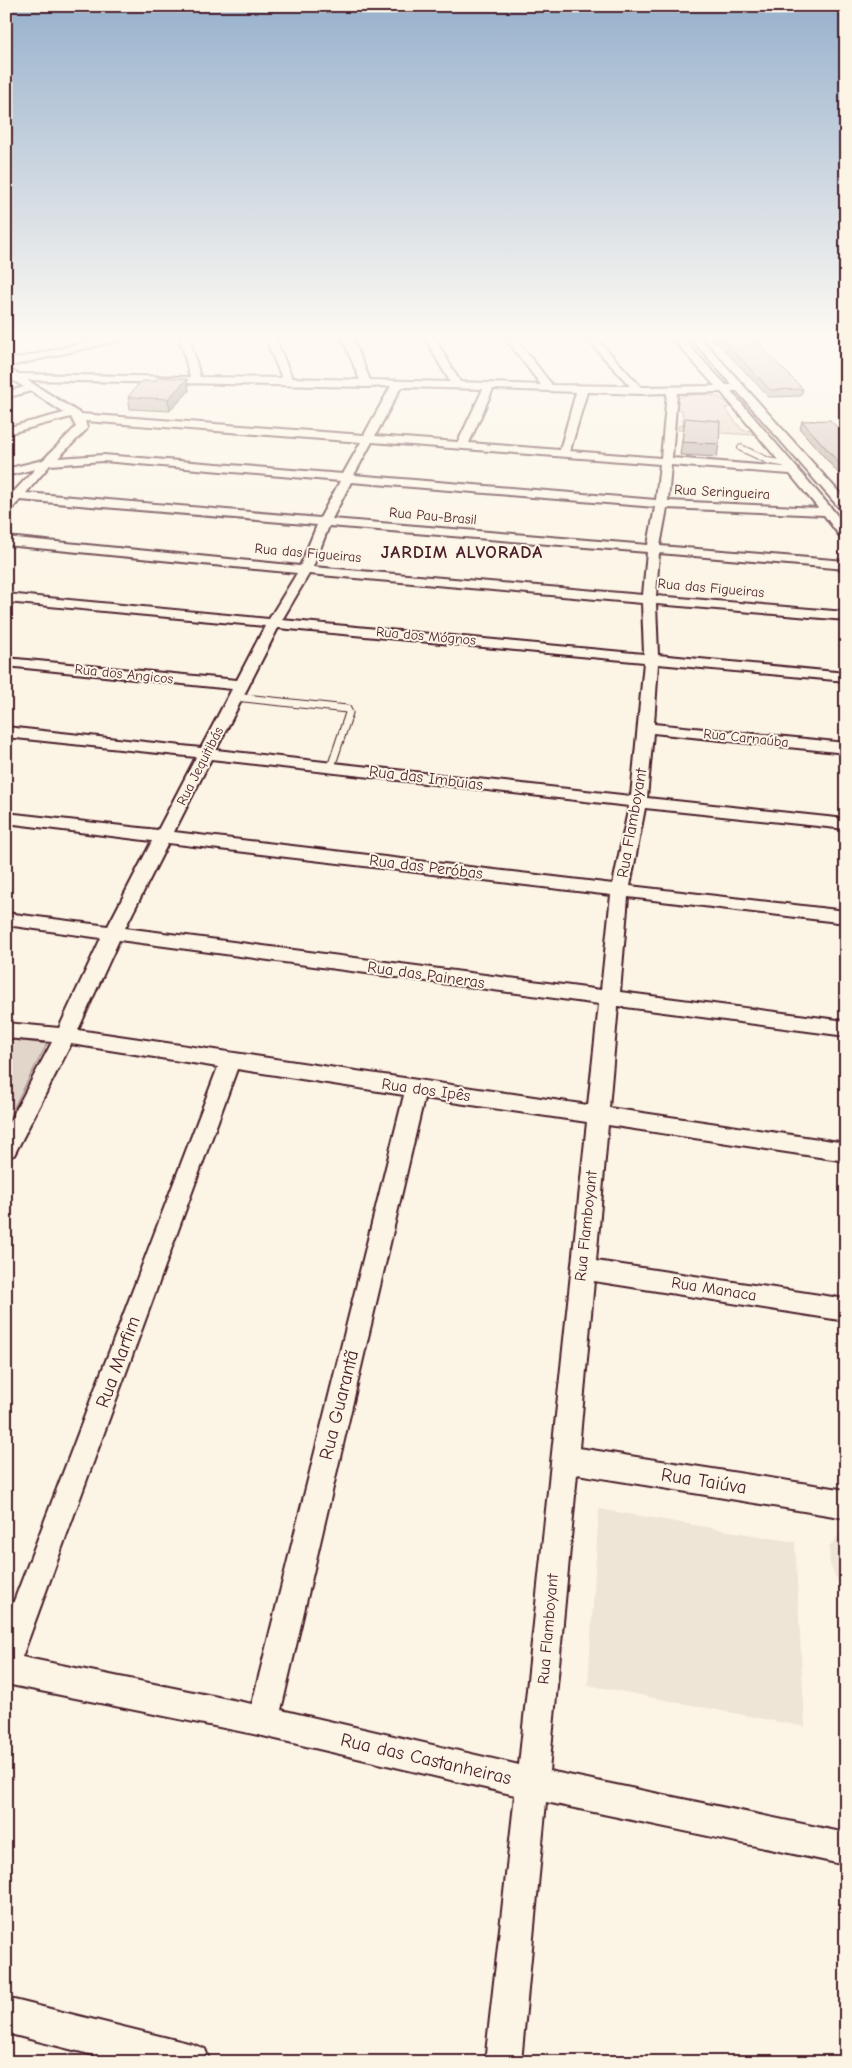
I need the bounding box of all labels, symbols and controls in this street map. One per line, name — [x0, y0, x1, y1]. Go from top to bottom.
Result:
street label: Rua Seringueira — [674, 481, 770, 503]
street label: Rua Pau-Brasil — [388, 504, 478, 528]
street label: Rua das Figueiras — [254, 540, 362, 566]
district label: JARDIM ALVORADA — [381, 542, 543, 563]
street label: Rua das Figueiras — [657, 575, 765, 601]
street label: Rua dos Mógnos — [375, 623, 477, 649]
street label: Rua dos Angicos — [74, 660, 174, 688]
street label: Rua Jequitibás — [173, 724, 227, 808]
street label: Rua Carnaúba — [703, 725, 789, 751]
street label: Rua das Imbuias — [368, 762, 484, 794]
street label: Rua Flamboyant — [613, 766, 651, 879]
street label: Rua das Peróbas — [368, 851, 484, 883]
street label: Rua das Paineras — [366, 958, 486, 992]
street label: Rua dos Ipês — [380, 1075, 472, 1105]
street label: Rua Flamboyant — [571, 1169, 601, 1282]
street label: Rua Manaca — [670, 1273, 758, 1305]
street label: Rua Marfim — [91, 1313, 145, 1411]
street label: Rua Guarantã — [315, 1348, 363, 1462]
street label: Rua Taiúva — [660, 1463, 748, 1499]
street label: Rua Flamboyant — [534, 1572, 562, 1685]
street label: Rua das Castanheiras — [338, 1729, 514, 1789]

